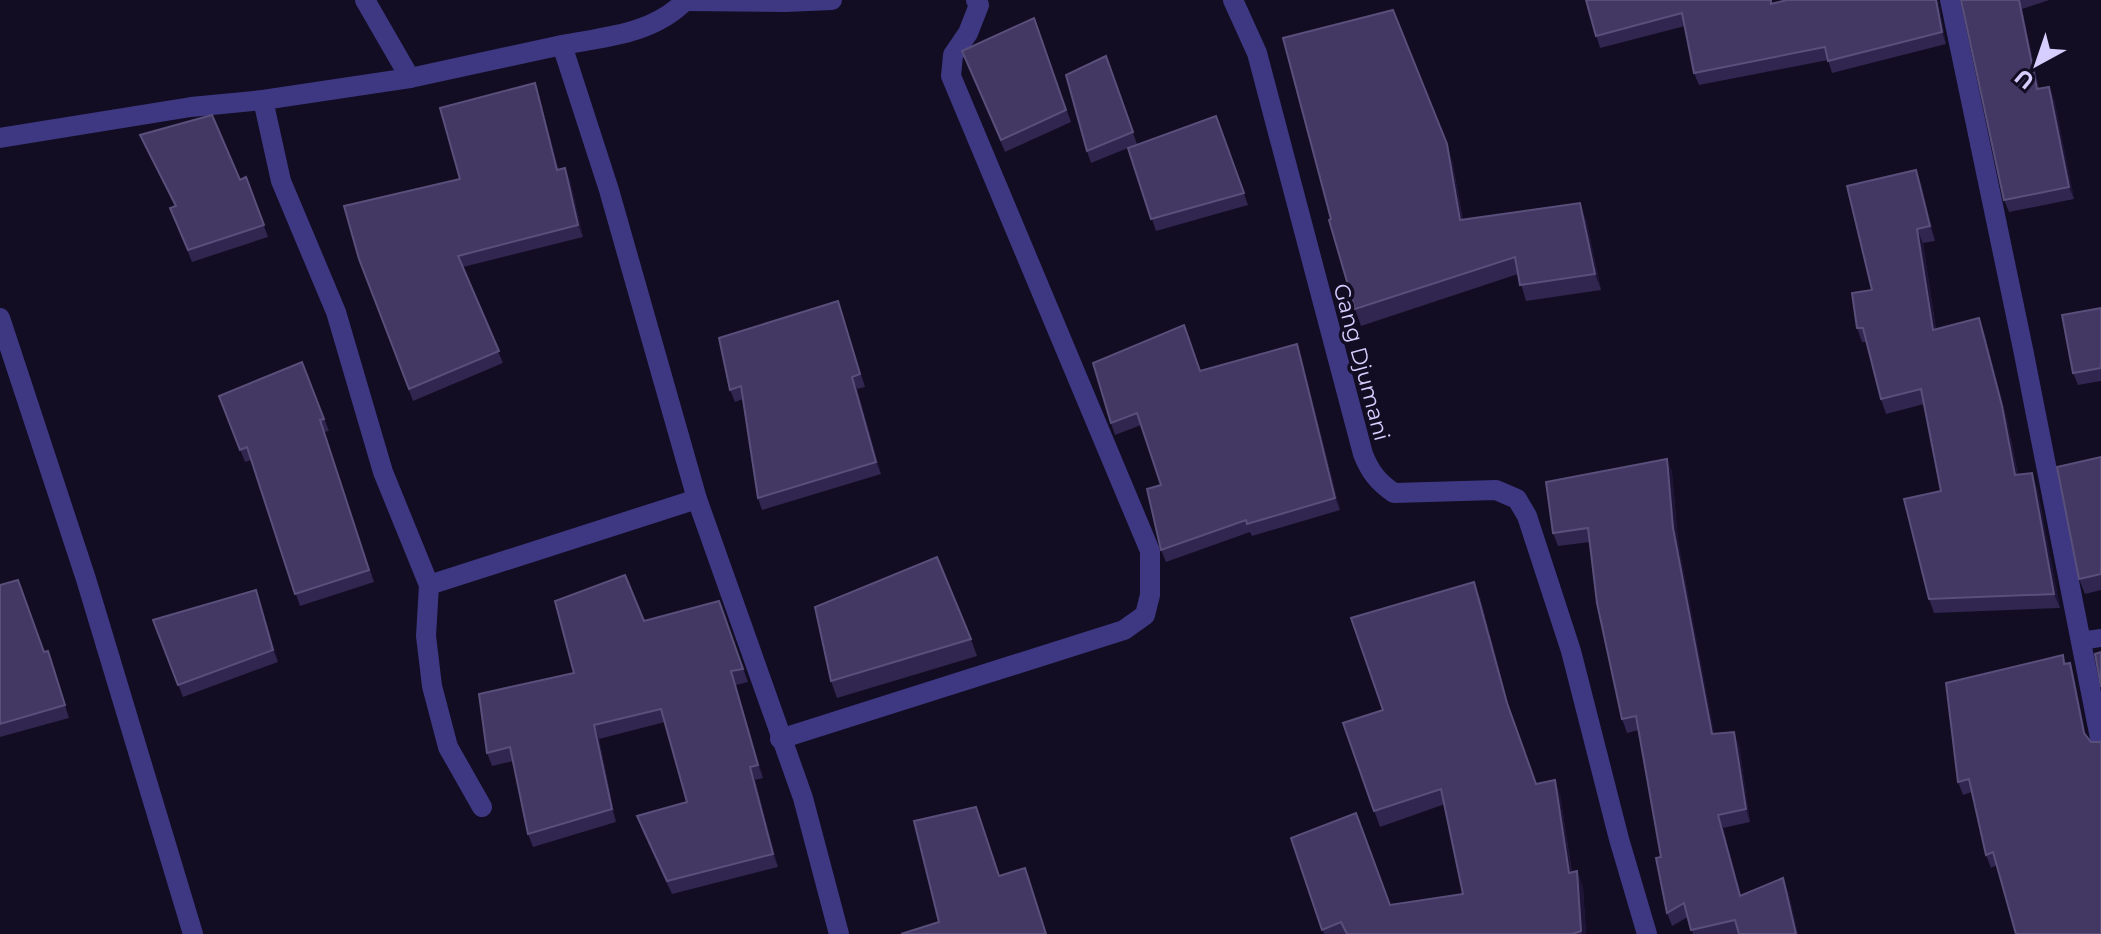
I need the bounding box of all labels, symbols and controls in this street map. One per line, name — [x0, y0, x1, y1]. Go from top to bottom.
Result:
north arrow — [1997, 24, 2077, 104]
text: U — [2009, 63, 2040, 95]
street label: Gang Djumani — [1328, 280, 1395, 444]

